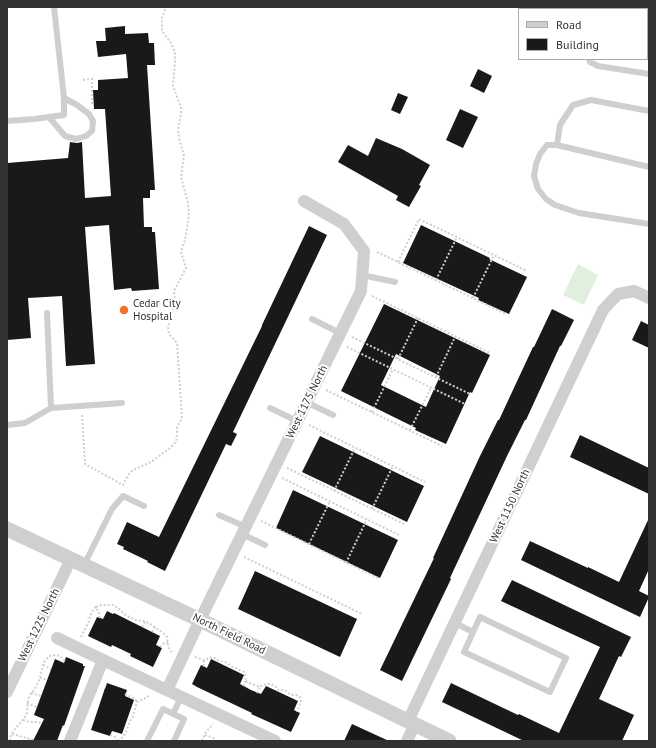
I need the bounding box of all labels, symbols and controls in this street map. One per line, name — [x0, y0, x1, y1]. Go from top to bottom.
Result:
legend — [518, 8, 648, 60]
text: Road — [556, 17, 581, 32]
text: Building — [556, 37, 599, 52]
place label: Cedar City Hospital — [133, 297, 181, 323]
marker: Cedar City Hospital — [118, 304, 130, 316]
street label: West 1175 North — [284, 363, 330, 441]
street label: West 1150 North — [487, 467, 533, 545]
street label: West 1225 North — [16, 586, 62, 664]
street label: North Field Road — [190, 611, 268, 657]

